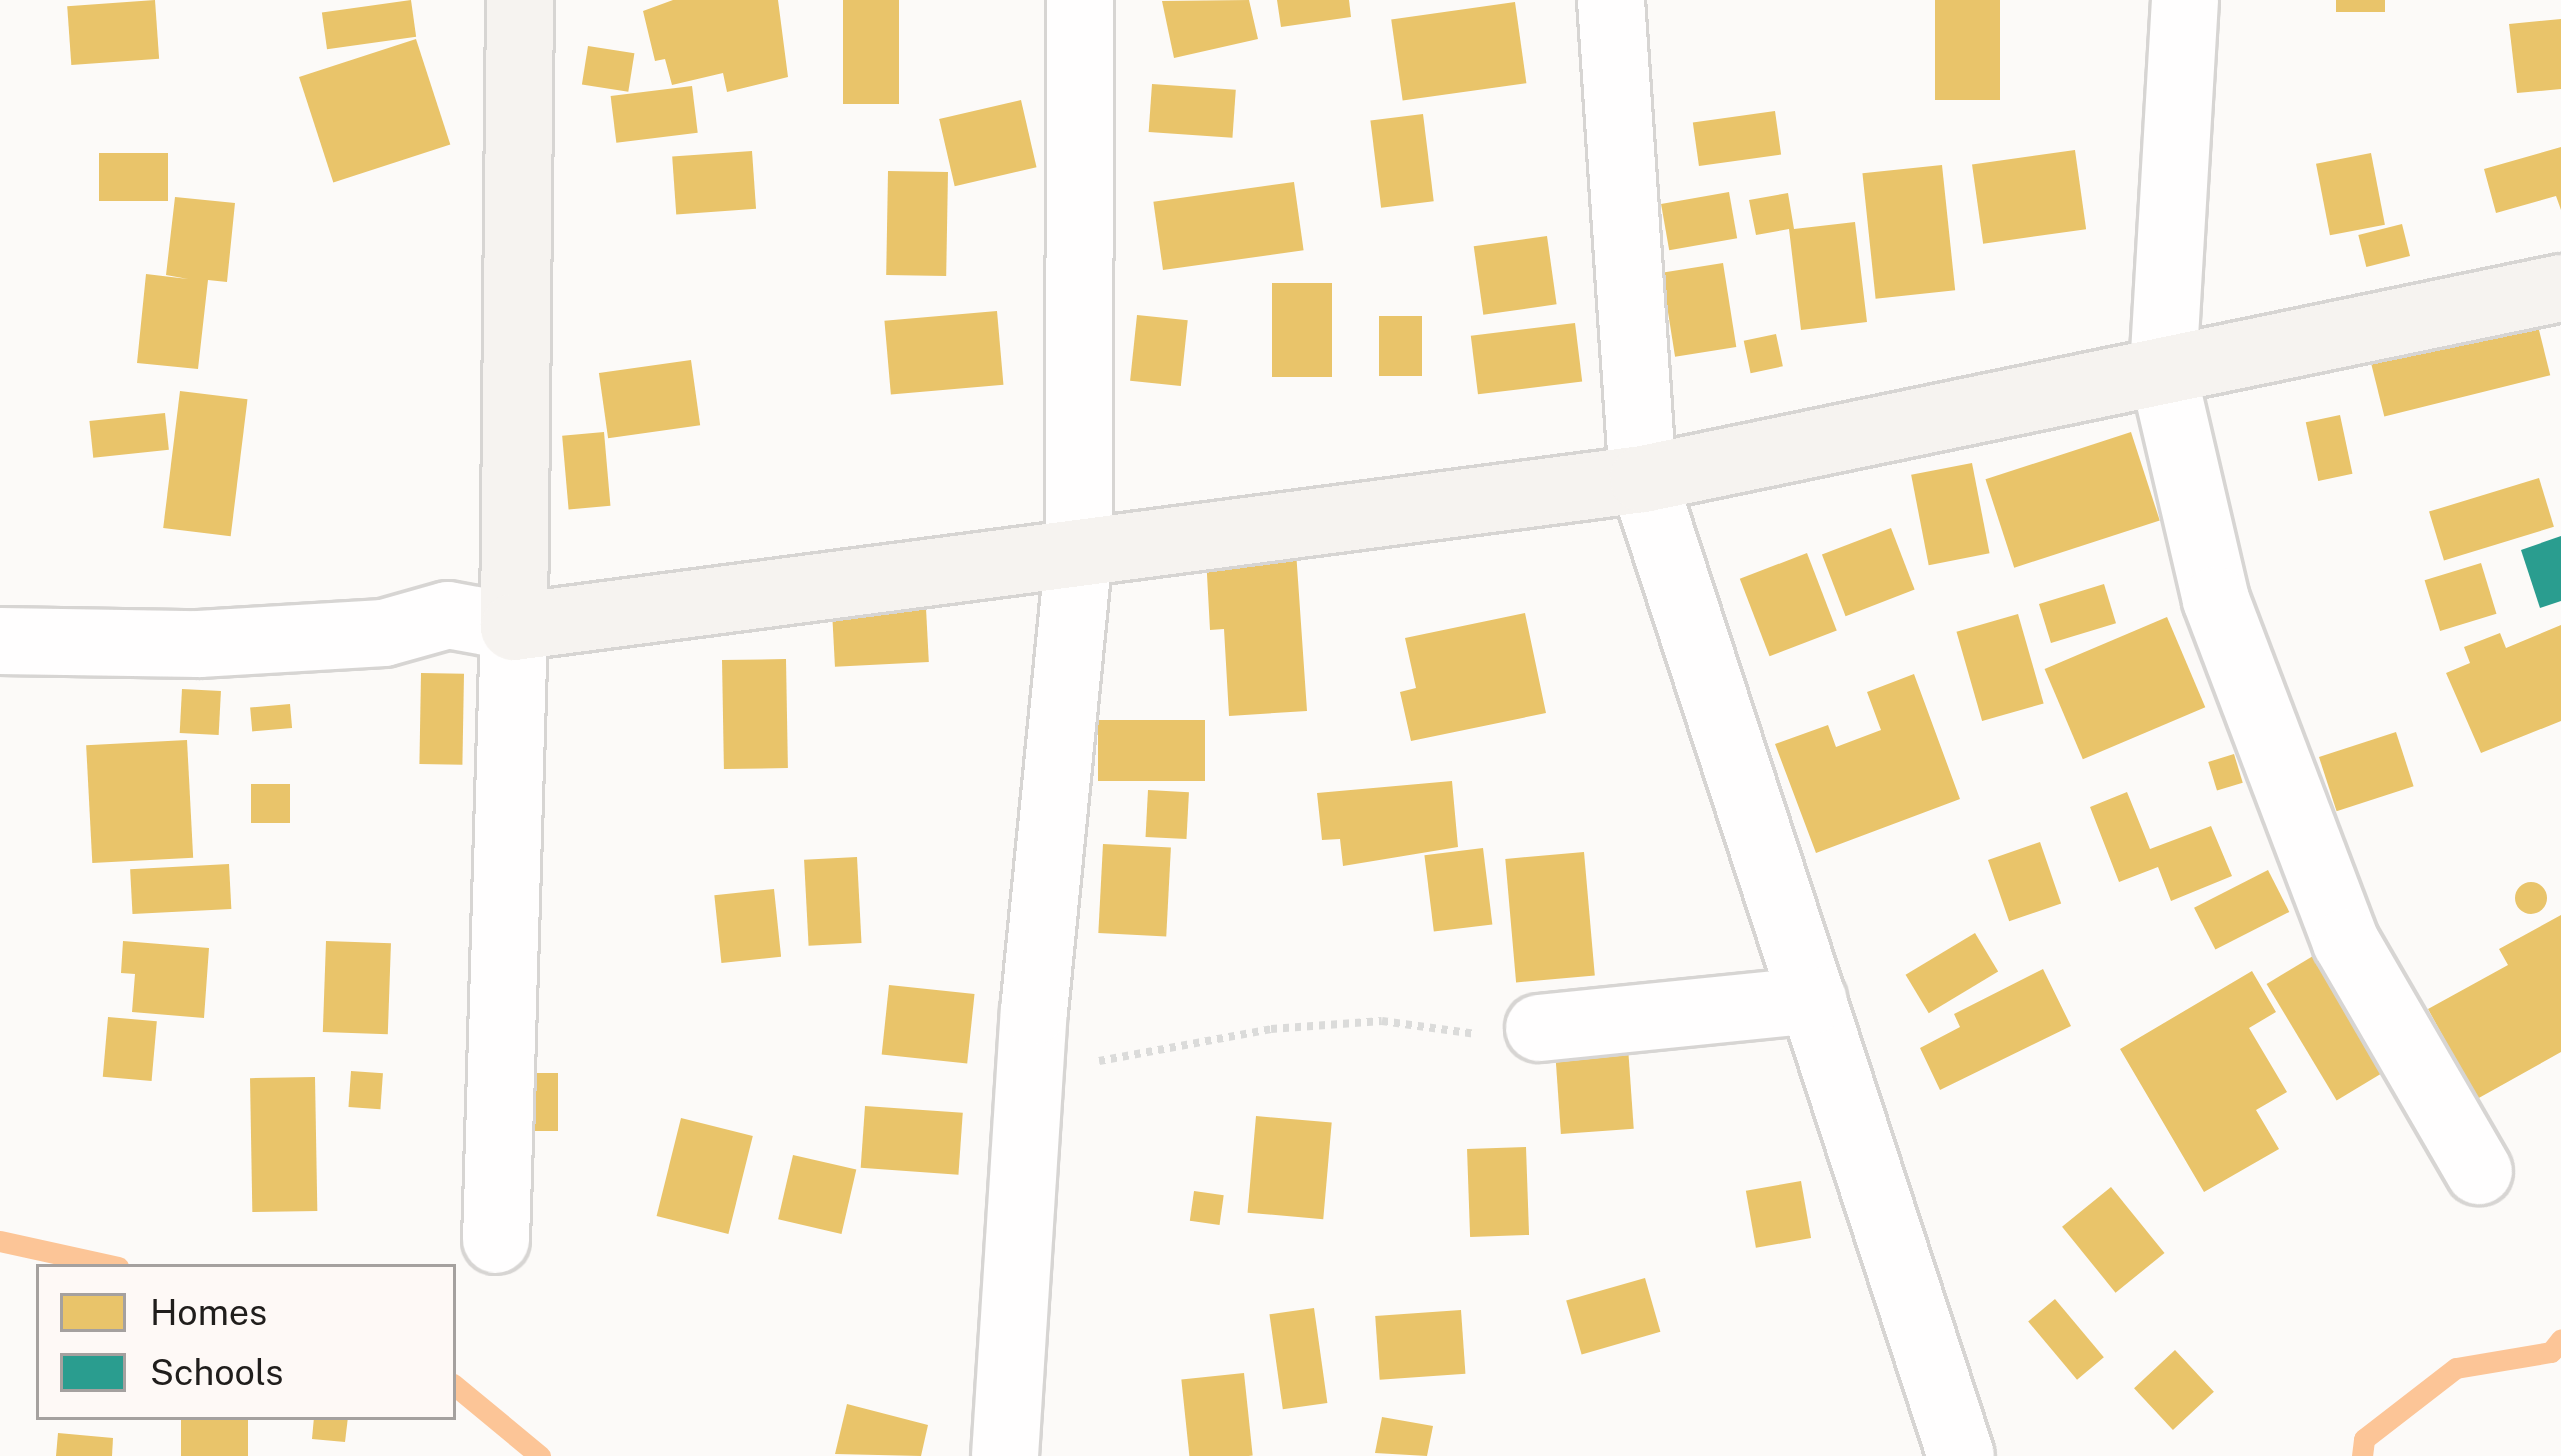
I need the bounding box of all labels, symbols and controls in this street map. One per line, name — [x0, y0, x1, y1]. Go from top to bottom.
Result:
legend — [36, 1264, 456, 1420]
text: Homes — [150, 1291, 267, 1333]
text: Schools — [150, 1351, 284, 1393]

